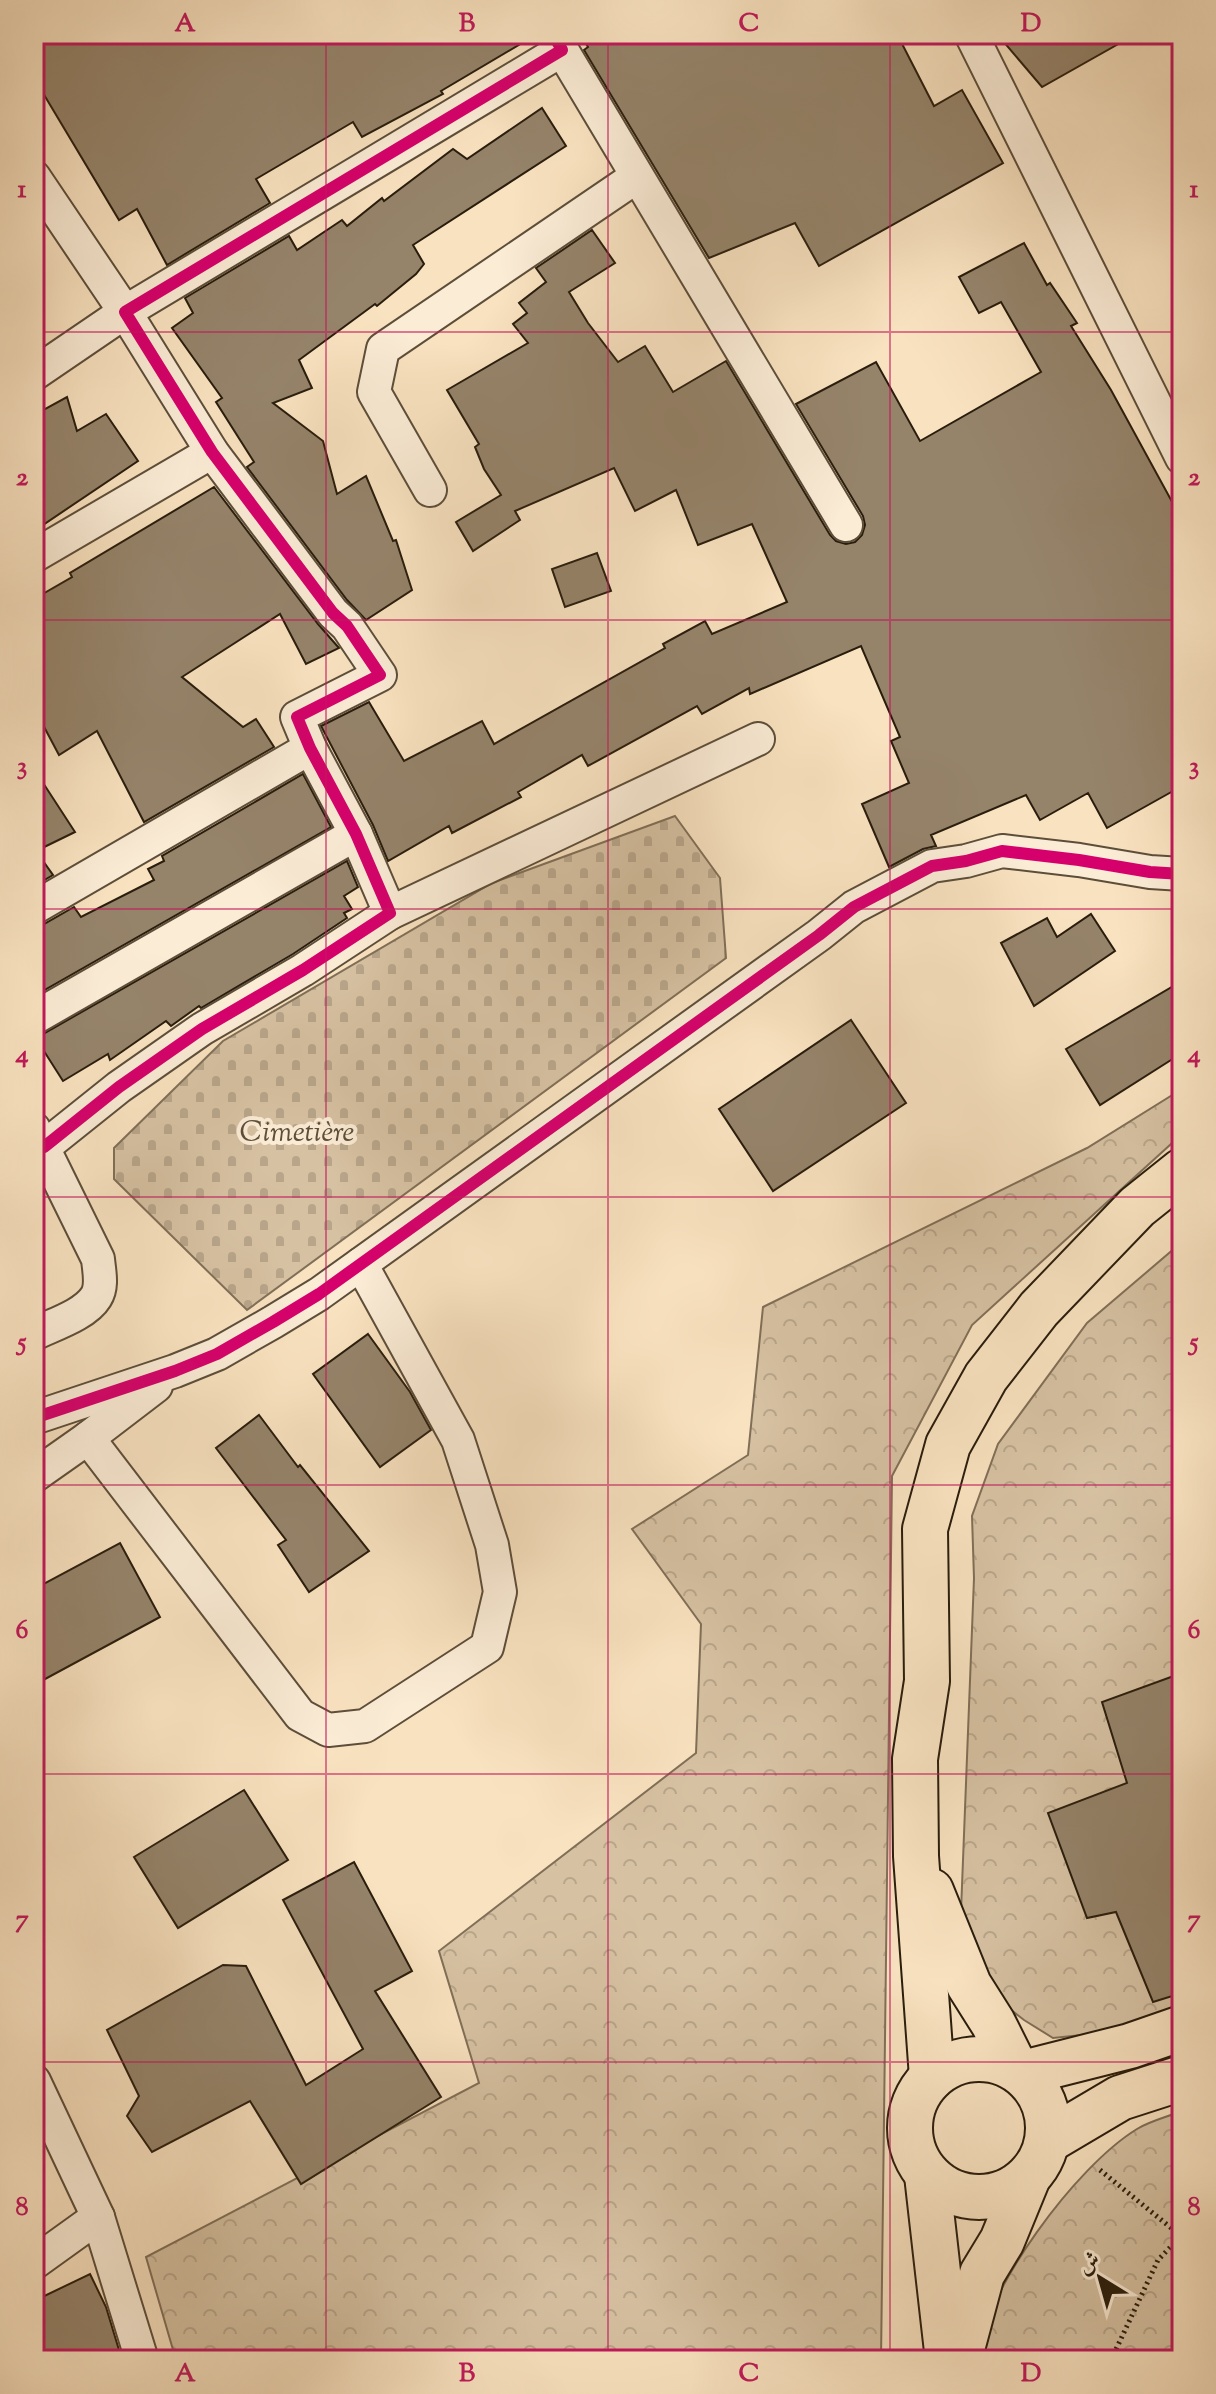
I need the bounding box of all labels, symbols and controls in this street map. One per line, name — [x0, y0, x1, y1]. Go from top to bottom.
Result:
text: A — [174, 6, 196, 43]
text: B — [459, 6, 476, 43]
text: C — [739, 6, 759, 43]
text: D — [1021, 6, 1041, 43]
text: 1 — [18, 172, 27, 209]
text: 1 — [1190, 172, 1199, 209]
text: 2 — [16, 460, 29, 497]
text: 2 — [1188, 460, 1201, 497]
text: 3 — [17, 749, 27, 786]
text: 3 — [1189, 749, 1199, 786]
text: 4 — [14, 1037, 29, 1074]
text: 4 — [1186, 1037, 1201, 1074]
park label: Cimetière — [240, 1112, 354, 1155]
text: 5 — [16, 1325, 27, 1362]
text: 5 — [1188, 1325, 1199, 1362]
text: 6 — [16, 1613, 29, 1650]
text: 6 — [1188, 1613, 1201, 1650]
text: 7 — [15, 1902, 29, 1939]
text: 7 — [1187, 1902, 1201, 1939]
text: 8 — [15, 2190, 29, 2227]
text: 8 — [1187, 2190, 1201, 2227]
north arrow — [1060, 2238, 1140, 2318]
text: ش — [1071, 2245, 1108, 2284]
text: A — [174, 2356, 196, 2393]
text: B — [459, 2356, 476, 2393]
text: C — [739, 2356, 759, 2393]
text: D — [1021, 2356, 1041, 2393]

